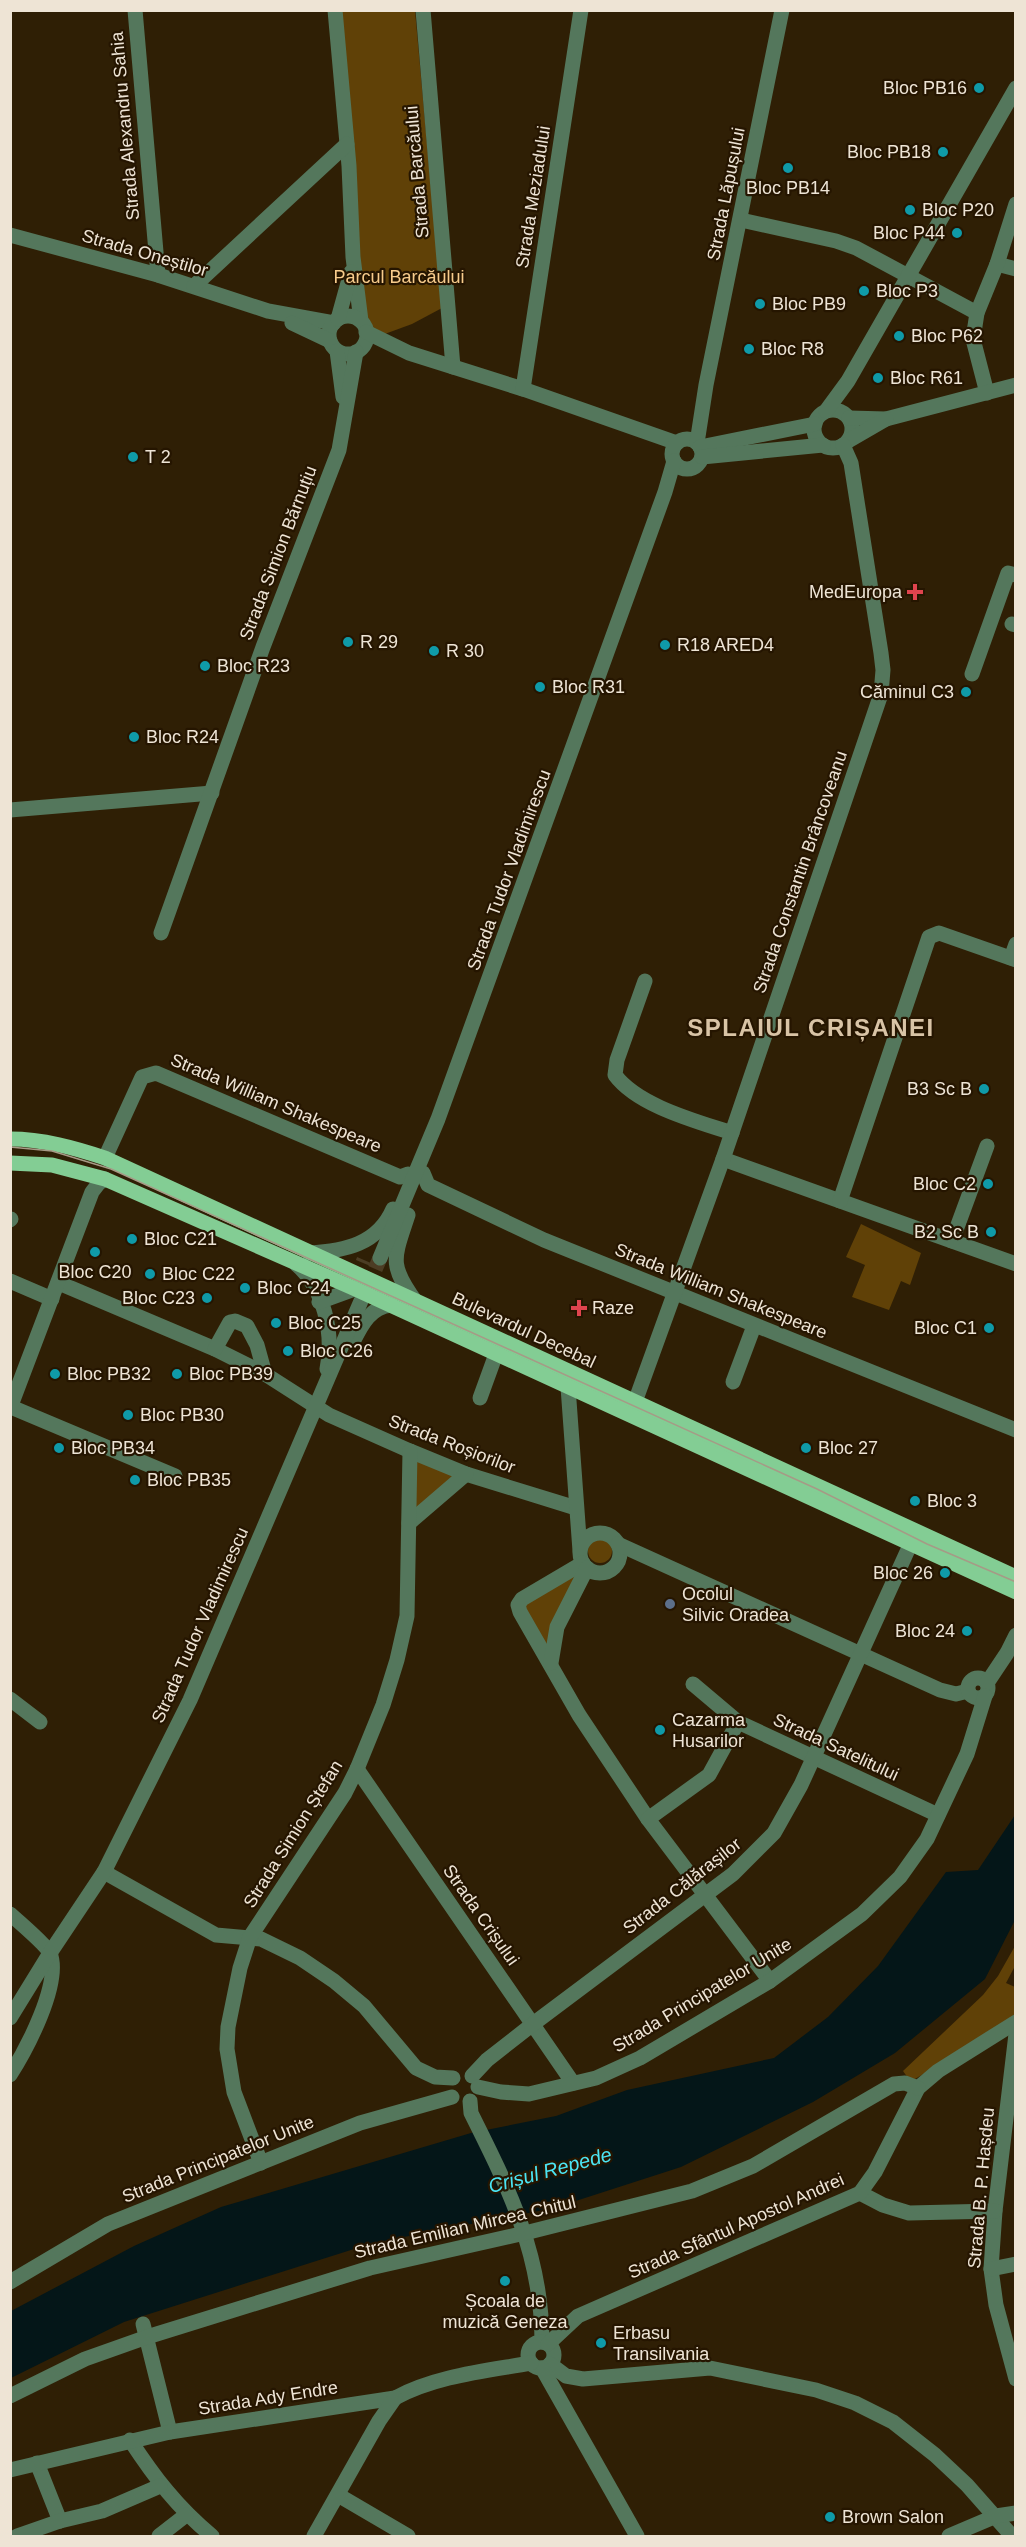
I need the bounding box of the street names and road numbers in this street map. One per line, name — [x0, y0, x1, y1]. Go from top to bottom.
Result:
street label: Strada Alexandru Sahia — [107, 30, 143, 221]
street label: Strada Barcăului — [401, 105, 433, 239]
street label: Strada Meziadului — [512, 124, 554, 270]
street label: Strada Lăpușului — [703, 126, 749, 262]
street label: Strada Oneștilor — [80, 225, 210, 281]
street label: Strada Simion Bărnuțiu — [235, 463, 321, 643]
street label: Strada Constantin Brâncoveanu — [749, 748, 851, 996]
street label: Strada Tudor Vladimirescu — [463, 767, 555, 973]
street label: Strada William Shakespeare — [168, 1049, 384, 1157]
street label: Strada William Shakespeare — [612, 1239, 830, 1343]
street label: Bulevardul Decebal — [449, 1288, 599, 1372]
street label: Strada Roșiorilor — [386, 1411, 518, 1477]
street label: Strada Tudor Vladimirescu — [148, 1524, 252, 1726]
street label: Strada Satelitului — [770, 1709, 902, 1785]
street label: Strada Simion Ștefan — [239, 1757, 347, 1911]
street label: Strada Călărașilor — [619, 1834, 745, 1938]
street label: Strada Crișului — [439, 1861, 523, 1969]
street label: Strada Principatelor Unite — [609, 1934, 795, 2056]
street label: Strada B. P. Hașdeu — [964, 2107, 998, 2269]
street label: Strada Principatelor Unite — [119, 2111, 317, 2207]
street label: Strada Sfântul Apostol Andrei — [625, 2169, 847, 2283]
street label: Strada Emilian Mircea Chitul — [352, 2192, 578, 2262]
street label: Strada Ady Endre — [197, 2377, 339, 2419]

